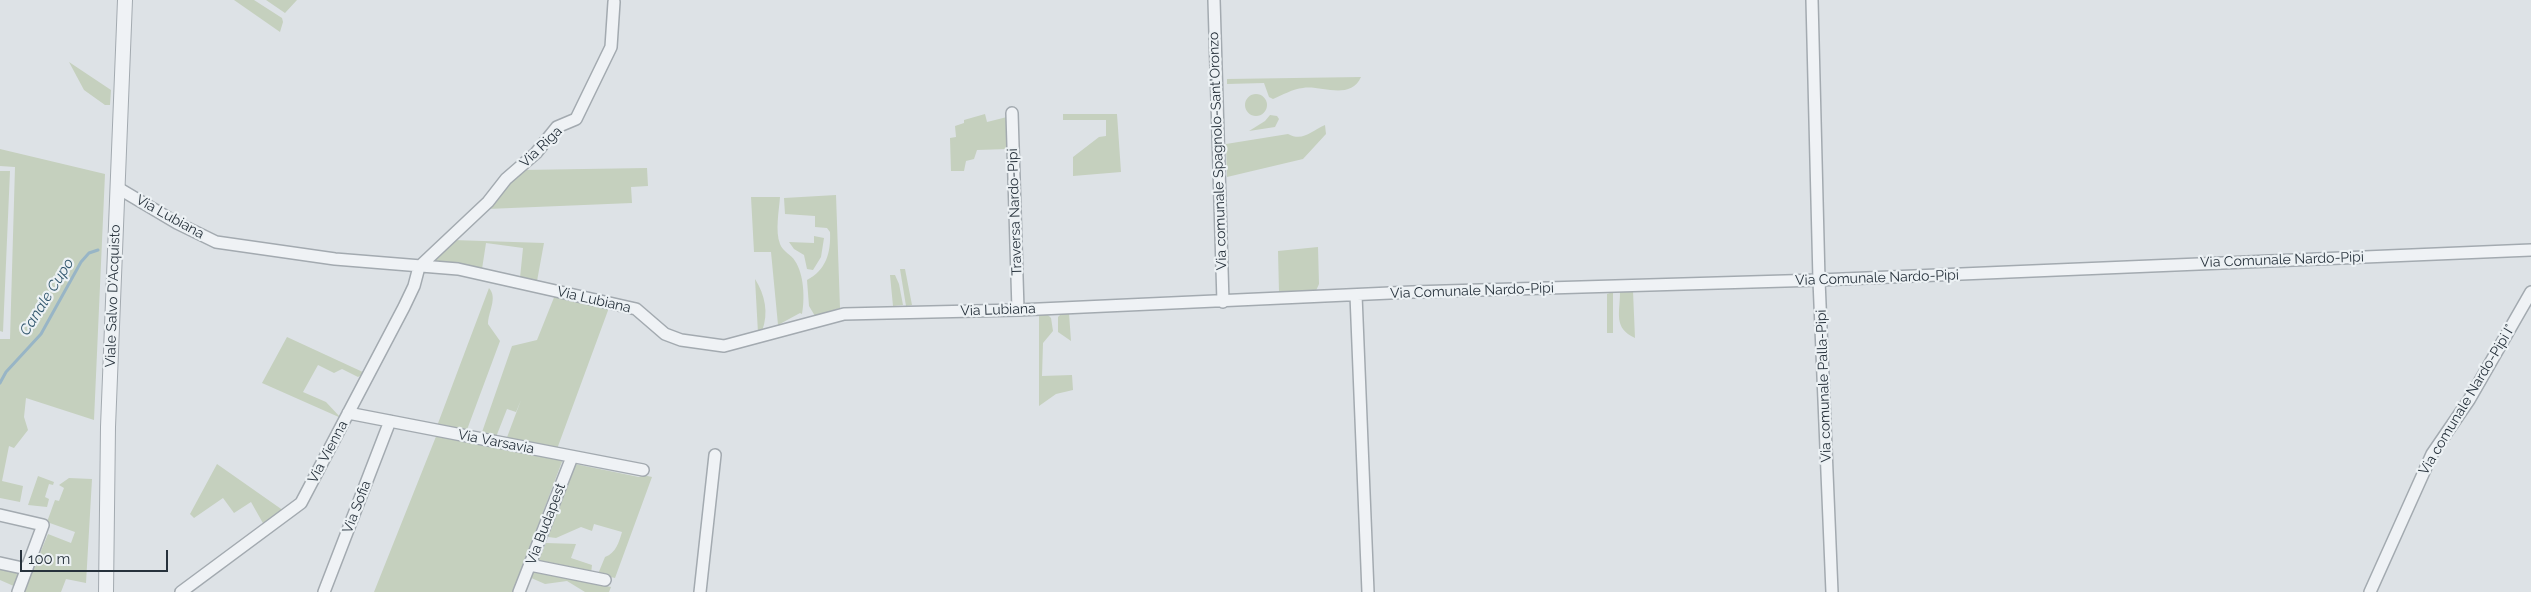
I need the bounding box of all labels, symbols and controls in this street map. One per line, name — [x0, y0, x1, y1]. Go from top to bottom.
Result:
street label: Via comunale Spagnolo-Sant'Oronzo — [1205, 31, 1231, 271]
street label: Via Riga — [516, 123, 566, 171]
street label: Traversa Nardo-Pipi — [1004, 148, 1026, 276]
street label: Via Lubiana — [133, 191, 207, 243]
street label: Viale Salvo D'Acquisto — [102, 224, 124, 368]
street label: Via Comunale Nardo-Pipi — [2200, 249, 2364, 271]
water label: Canale Cupo — [16, 255, 78, 339]
street label: Via Comunale Nardo-Pipi — [1795, 267, 1959, 289]
street label: Via Comunale Nardo-Pipi — [1390, 280, 1554, 302]
street label: Via Lubiana — [555, 283, 633, 317]
street label: Via Lubiana — [960, 300, 1036, 320]
street label: Via comunale Palla-Pipi — [1813, 309, 1835, 463]
street label: Via comunale Nardo-Pipi I° — [2415, 322, 2519, 478]
street label: Via Vienna — [305, 418, 351, 486]
street label: Via Varsavia — [456, 426, 536, 458]
street label: Via Sofia — [339, 478, 375, 536]
street label: Via Budapest — [523, 481, 569, 567]
scale bar — [22, 540, 170, 572]
text: 100 m — [28, 550, 70, 568]

